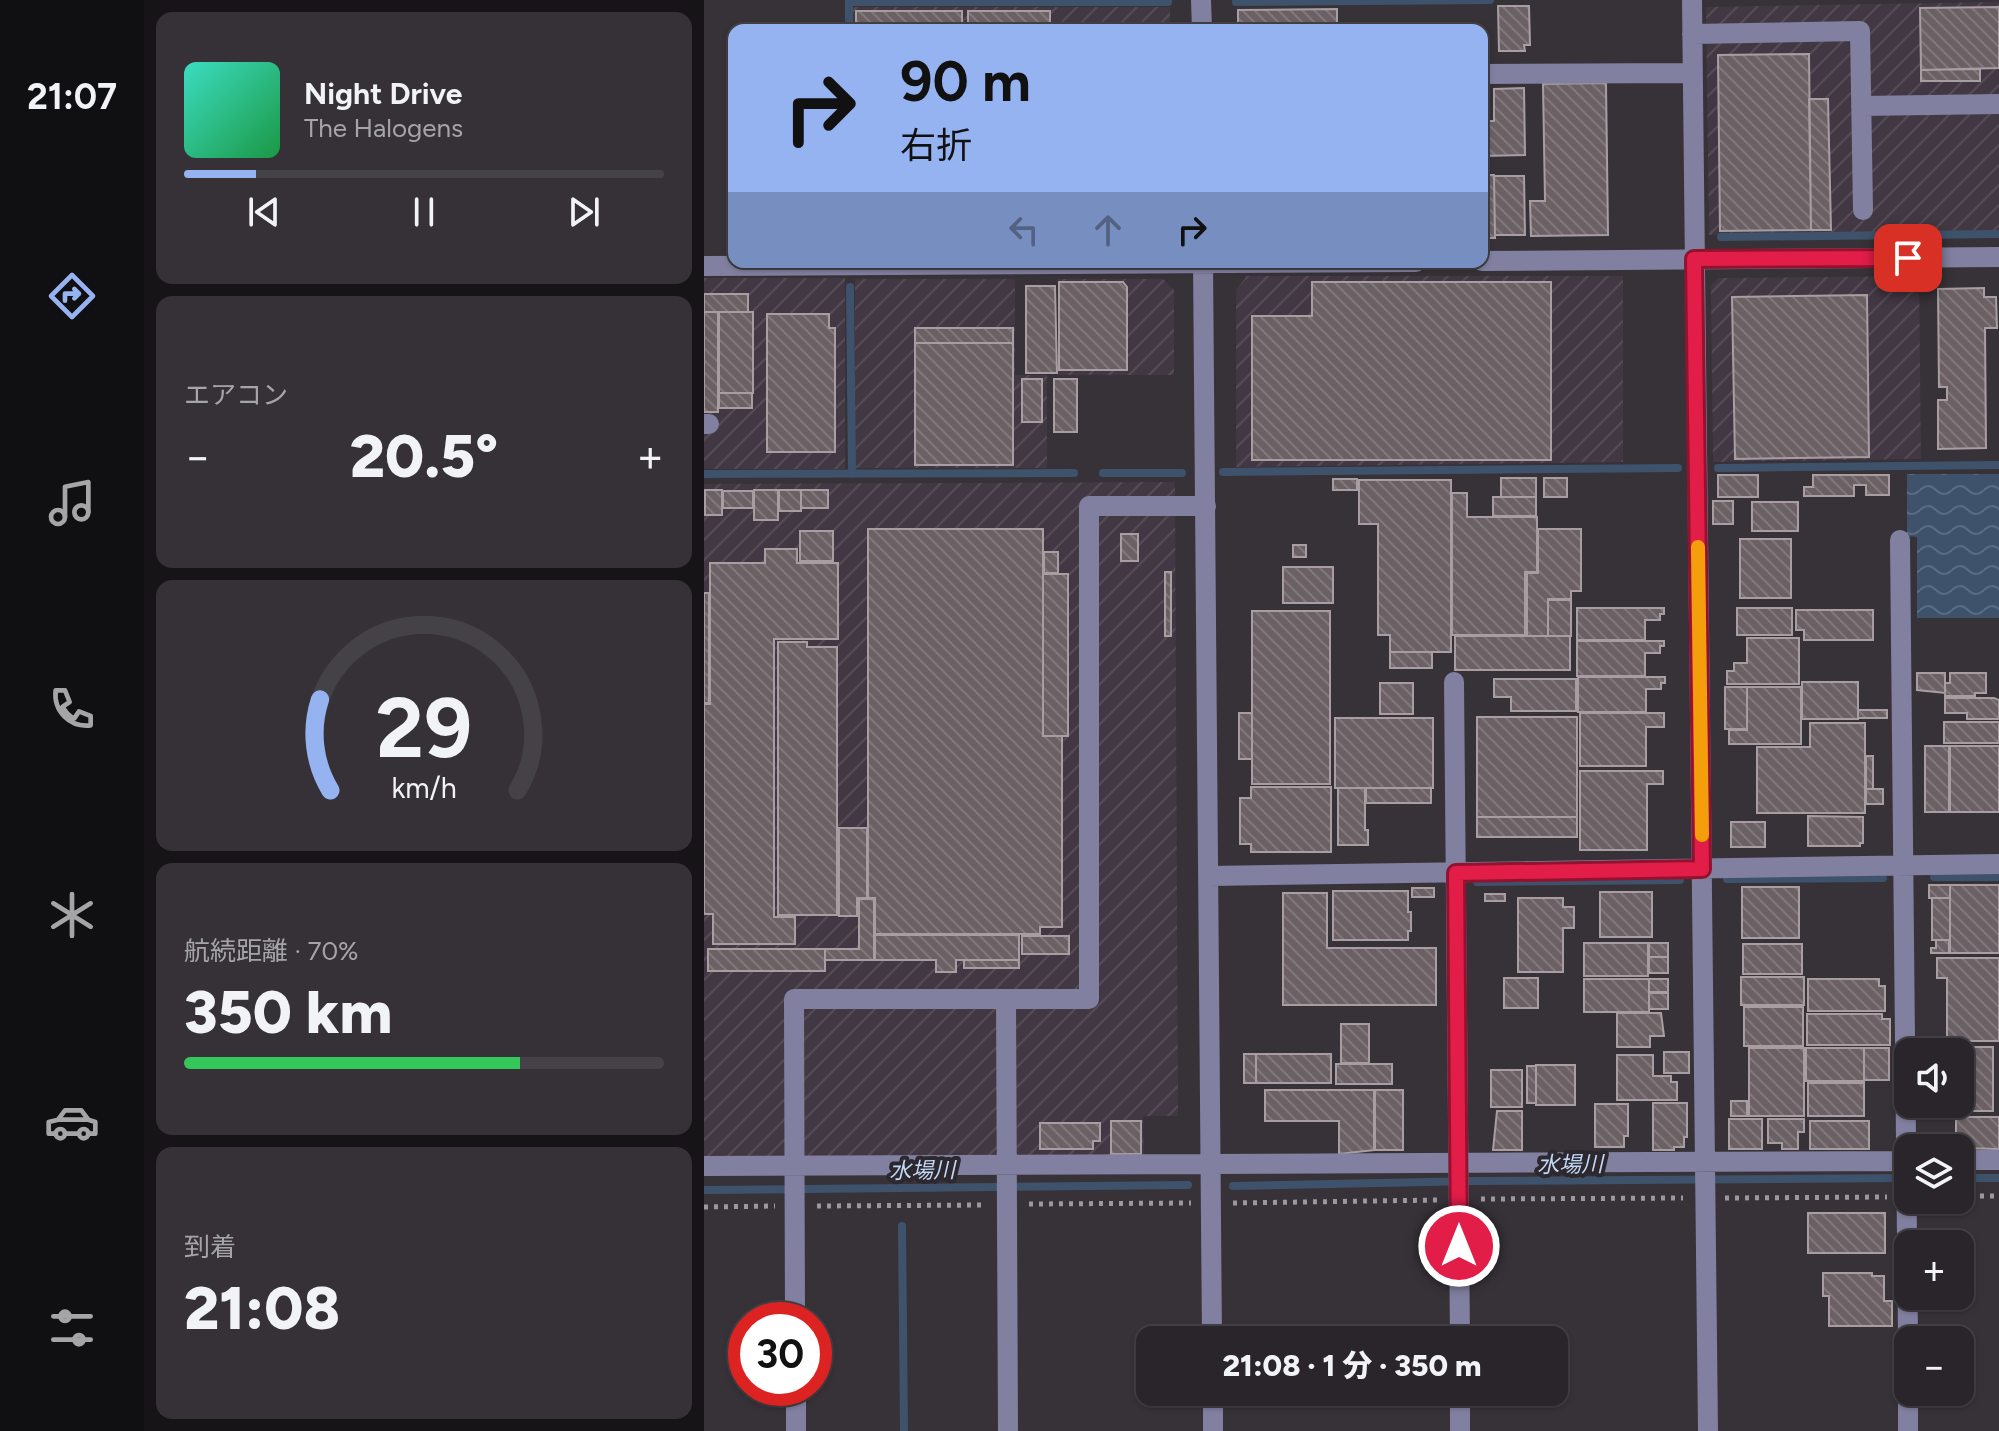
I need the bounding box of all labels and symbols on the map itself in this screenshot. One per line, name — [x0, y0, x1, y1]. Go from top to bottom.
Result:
pin — [1874, 224, 1942, 292]
water label: 水場川 — [1537, 1150, 1605, 1179]
water label: 水場川 — [889, 1156, 957, 1185]
position arrow — [1417, 1204, 1501, 1288]
speed limit sign: 30 — [728, 1302, 832, 1406]

